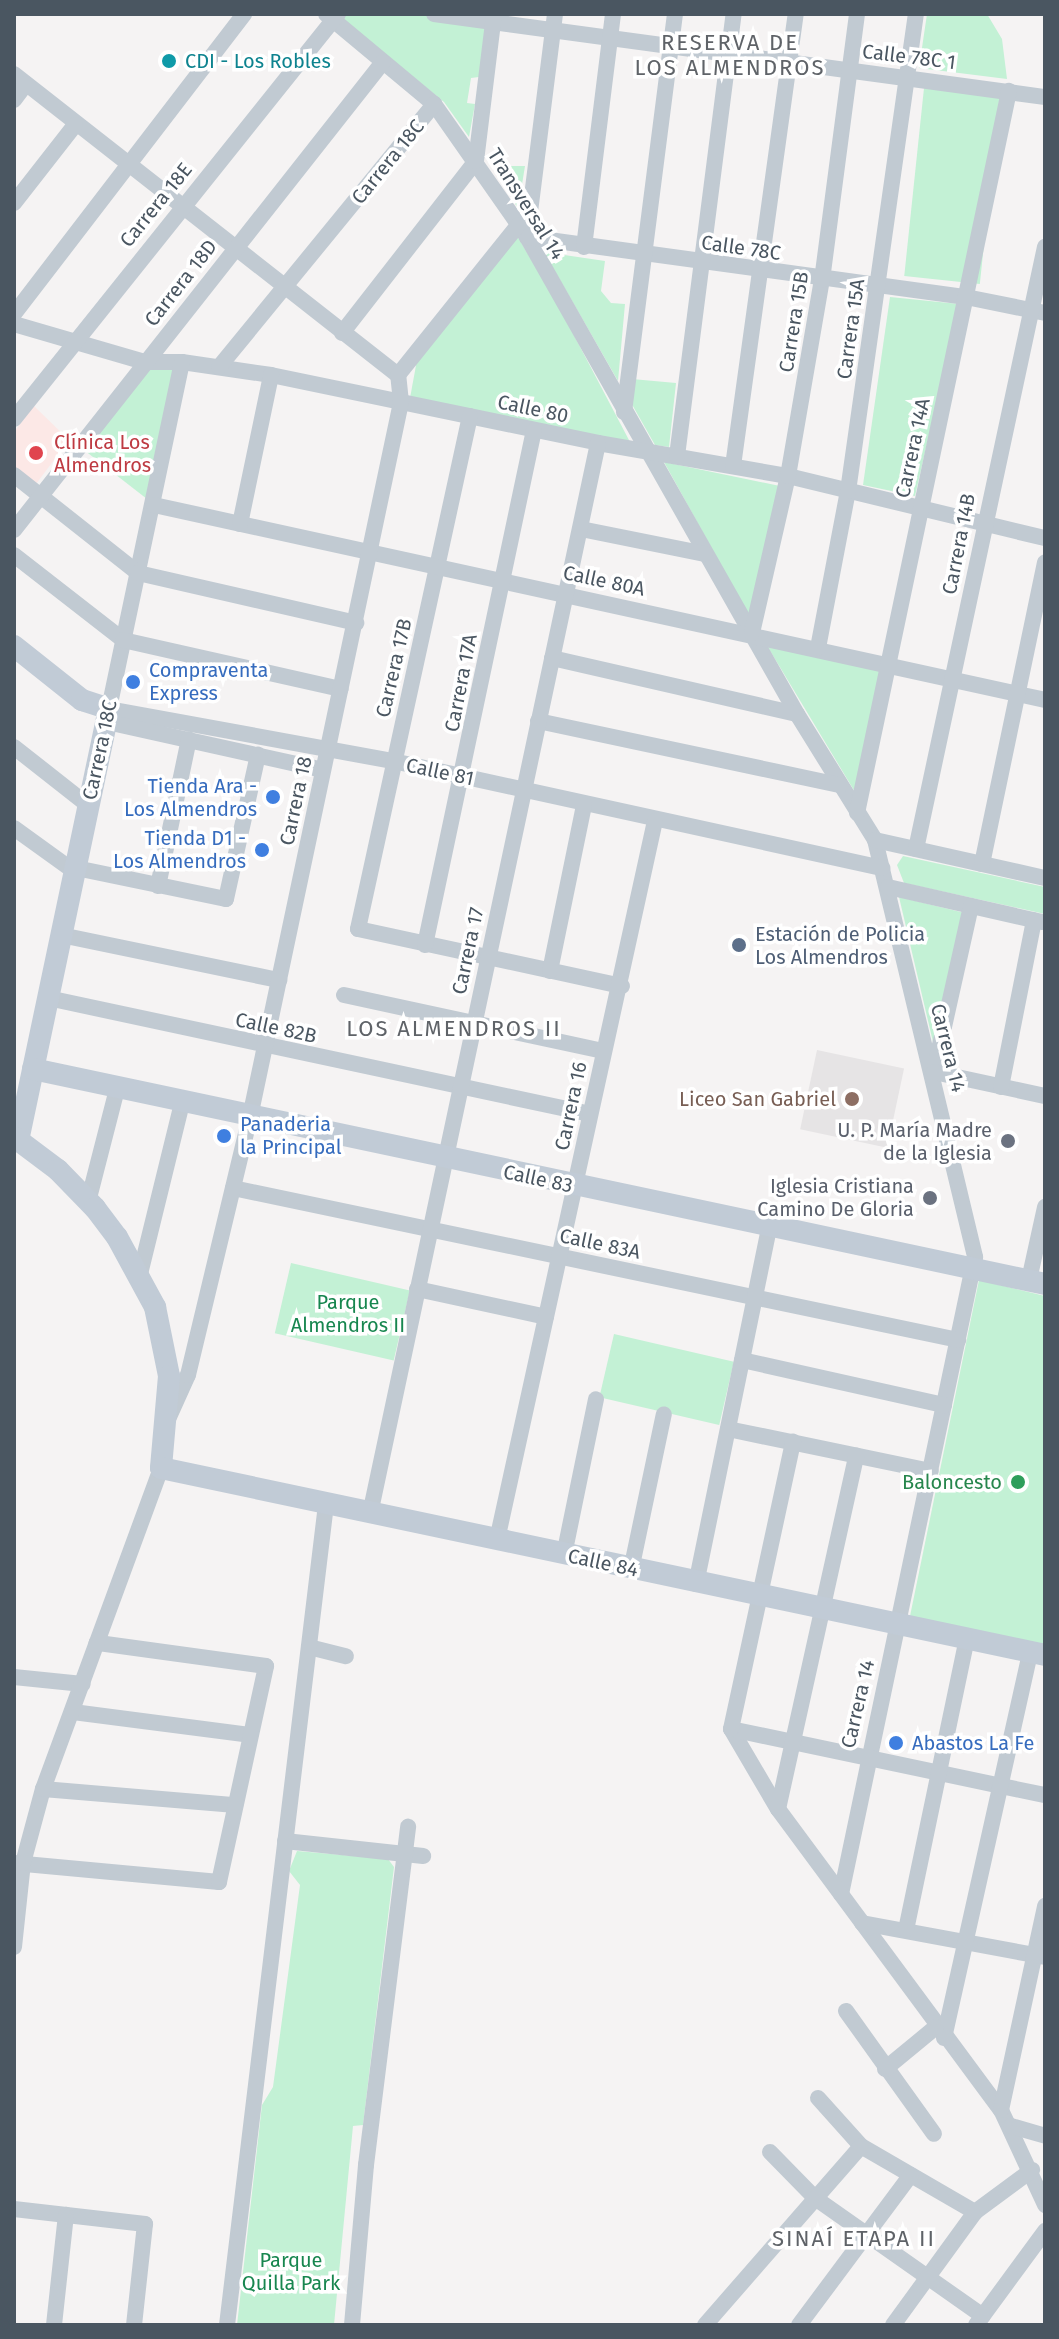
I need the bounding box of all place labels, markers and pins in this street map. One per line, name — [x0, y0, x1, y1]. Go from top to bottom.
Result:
place label: CDI - Los Robles — [185, 49, 331, 73]
marker: CDI - Los Robles — [160, 52, 178, 70]
place label: Clínica Los Almendros — [54, 430, 151, 477]
marker: Clínica Los Almendros — [25, 442, 47, 464]
place label: Compraventa Express — [149, 658, 268, 705]
marker: Compraventa Express — [124, 673, 142, 691]
place label: Tienda Ara - Los Almendros — [124, 774, 257, 821]
marker: Tienda Ara - Los Almendros — [264, 788, 282, 806]
place label: Tienda D1 - Los Almendros — [113, 826, 246, 873]
marker: Tienda D1 - Los Almendros — [253, 841, 271, 859]
place label: Estación de Policia Los Almendros — [755, 922, 925, 969]
marker: Estación de Policia Los Almendros — [730, 936, 748, 954]
place label: Liceo San Gabriel — [679, 1087, 836, 1111]
marker: Liceo San Gabriel — [843, 1090, 861, 1108]
place label: Panaderia la Principal — [240, 1112, 342, 1159]
place label: U. P. María Madre de la Iglesia — [837, 1118, 992, 1165]
marker: Panaderia la Principal — [215, 1127, 233, 1145]
marker: U. P. María Madre de la Iglesia — [999, 1132, 1017, 1150]
place label: Iglesia Cristiana Camino De Gloria — [757, 1174, 914, 1221]
marker: Iglesia Cristiana Camino De Gloria — [921, 1189, 939, 1207]
place label: Baloncesto — [902, 1470, 1002, 1494]
marker: Baloncesto — [1009, 1473, 1027, 1491]
place label: Abastos La Fe — [912, 1731, 1034, 1755]
marker: Abastos La Fe — [887, 1734, 905, 1752]

